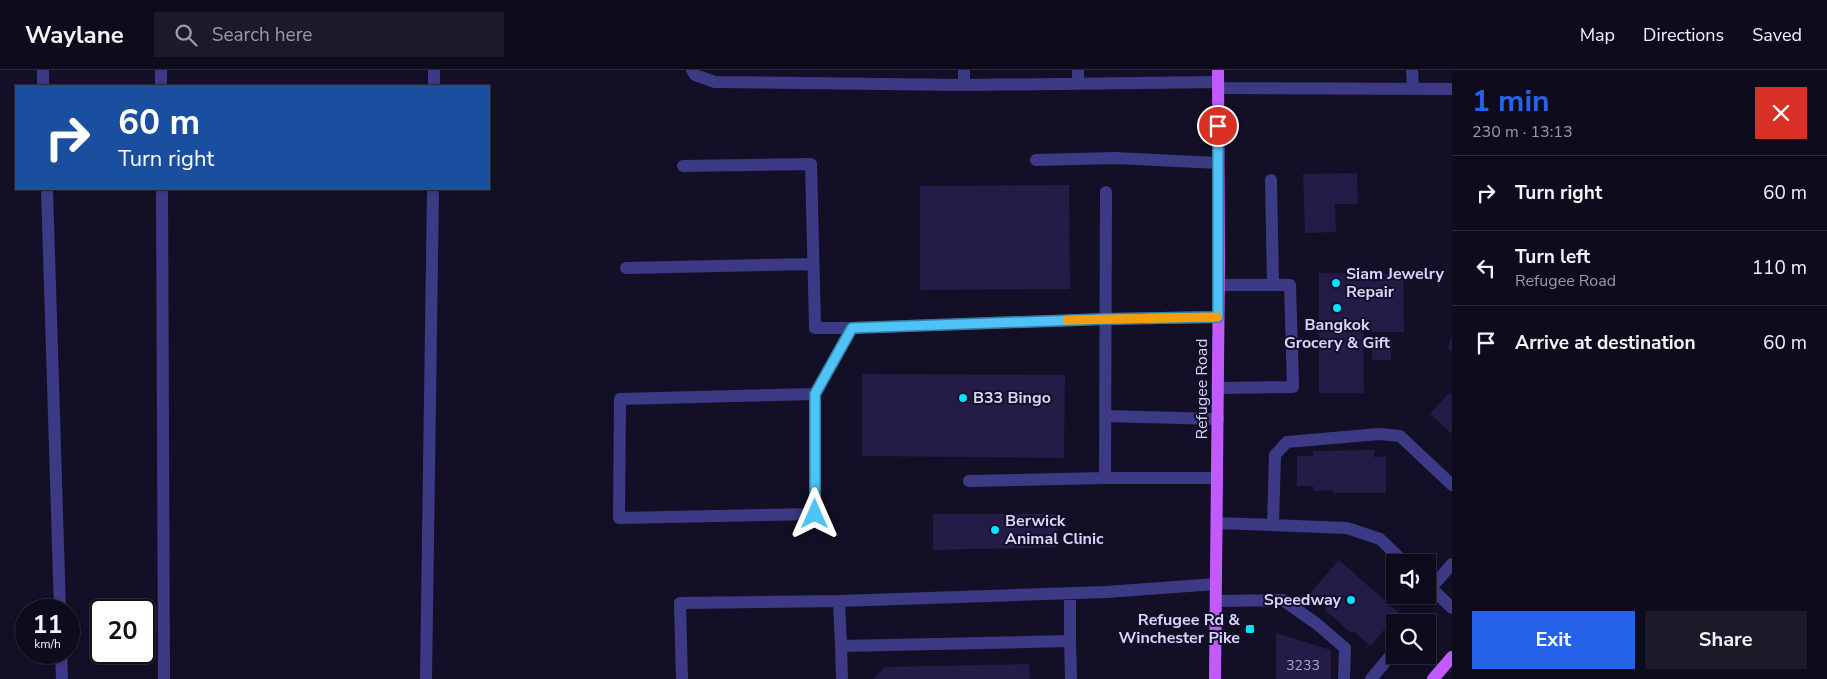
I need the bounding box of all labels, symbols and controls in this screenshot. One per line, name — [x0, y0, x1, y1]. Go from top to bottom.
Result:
search box — [154, 12, 504, 57]
text: Waylane — [25, 19, 124, 51]
icon: search — [172, 21, 200, 49]
text: Search here — [212, 22, 312, 48]
text: Map — [1580, 23, 1615, 47]
text: Directions — [1643, 23, 1724, 47]
text: Saved — [1752, 23, 1802, 47]
text: 1 min — [1472, 81, 1550, 122]
button: close — [1755, 87, 1807, 139]
text: 60 m — [118, 99, 200, 146]
icon: right — [35, 105, 100, 170]
pin — [1197, 105, 1239, 147]
icon: arrive — [1204, 112, 1232, 140]
text: 230 m · 13:13 — [1472, 121, 1573, 143]
text: Turn right — [118, 144, 214, 174]
icon: right — [1472, 179, 1500, 207]
text: Turn right — [1515, 180, 1602, 206]
text: 60 m — [1763, 180, 1807, 206]
text: Turn left — [1515, 244, 1590, 270]
icon: left — [1472, 254, 1500, 282]
text: 110 m — [1752, 255, 1807, 281]
place label: Siam Jewelry Repair — [1346, 263, 1445, 303]
text: Refugee Road — [1515, 270, 1616, 292]
marker: Siam Jewelry Repair — [1330, 277, 1342, 289]
marker: Bangkok Grocery & Gift — [1331, 302, 1343, 314]
place label: Bangkok Grocery & Gift — [1284, 314, 1391, 354]
icon: arrive — [1472, 329, 1500, 357]
text: Arrive at destination — [1515, 330, 1696, 356]
text: 60 m — [1763, 330, 1807, 356]
street label: Refugee Road — [1191, 338, 1213, 440]
place label: B33 Bingo — [973, 387, 1051, 409]
marker: B33 Bingo — [957, 392, 969, 404]
position arrow — [788, 487, 840, 539]
place label: Berwick Animal Clinic — [1005, 510, 1104, 550]
marker: Berwick Animal Clinic — [989, 524, 1001, 536]
map controls — [1386, 554, 1436, 664]
button: sound — [1386, 554, 1436, 604]
place label: Speedway — [1264, 589, 1342, 611]
marker: Speedway — [1345, 594, 1357, 606]
speed limit sign: 20 — [90, 599, 155, 664]
text: 11 — [32, 608, 63, 642]
place label: Refugee Rd & Winchester Pike — [1119, 609, 1240, 649]
button: Exit — [1472, 611, 1635, 669]
button: Share — [1645, 611, 1807, 669]
button: search — [1386, 614, 1436, 664]
marker: Refugee Rd & Winchester Pike — [1244, 623, 1256, 635]
text: km/h — [34, 636, 61, 652]
house number: 3233 — [1286, 656, 1320, 675]

